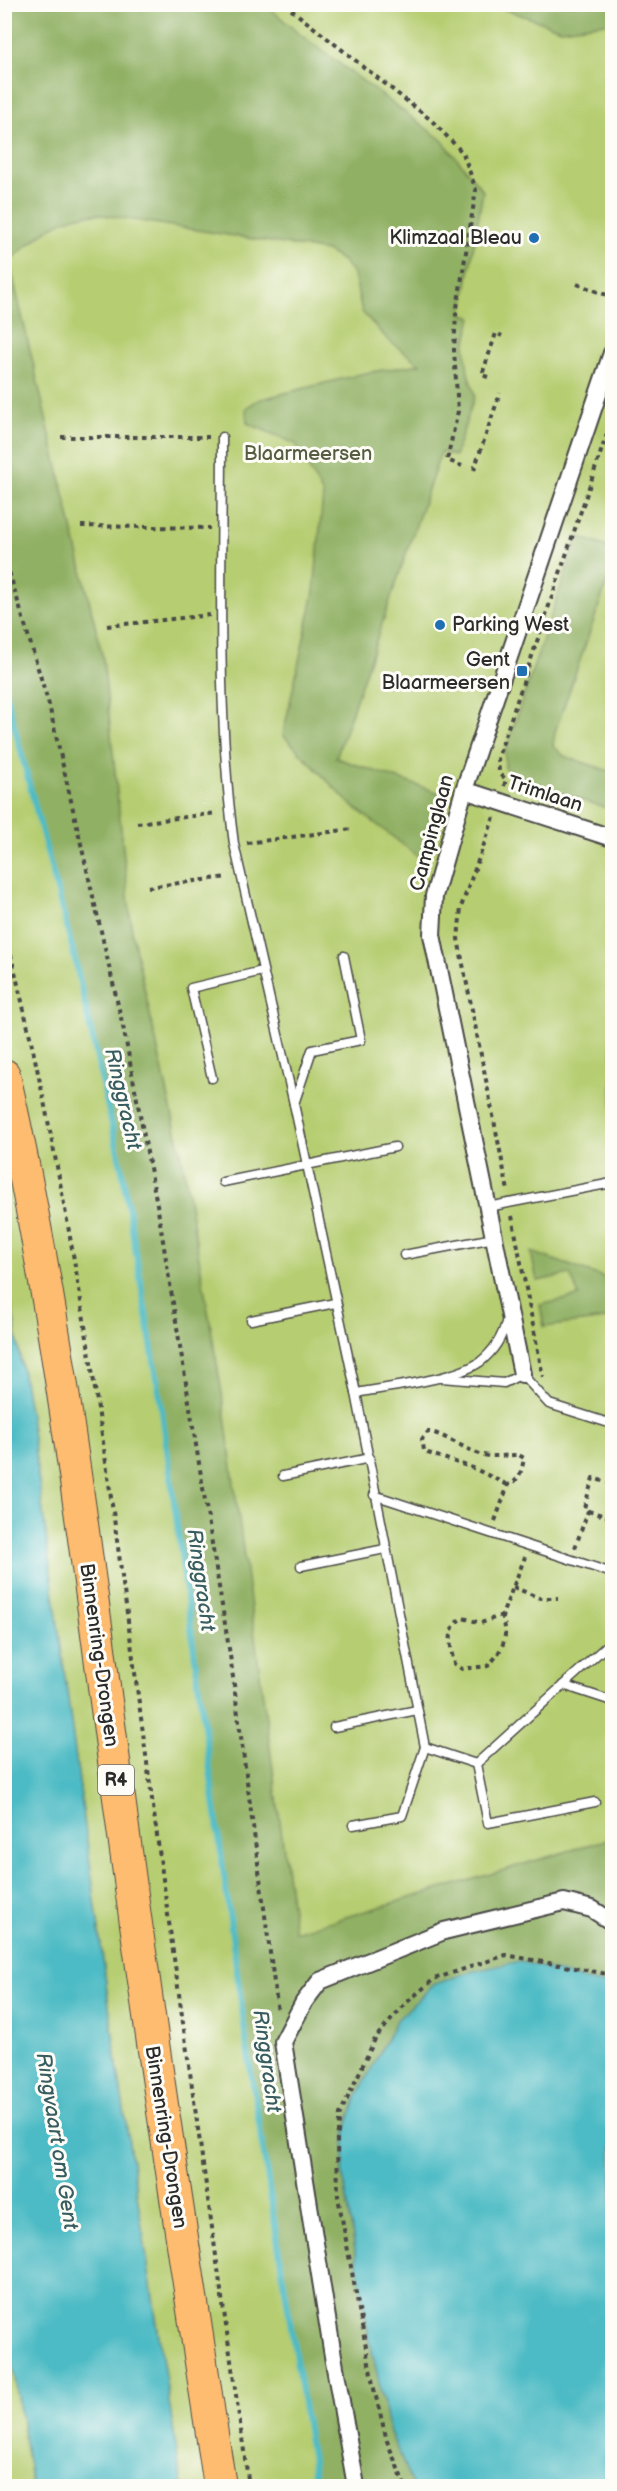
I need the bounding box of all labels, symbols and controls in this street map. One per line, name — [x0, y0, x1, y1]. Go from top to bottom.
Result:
place label: Klimzaal Bleau — [389, 226, 522, 250]
marker: Klimzaal Bleau — [527, 231, 541, 245]
park label: Blaarmeersen — [244, 442, 372, 466]
place label: Parking West — [452, 613, 569, 637]
marker: Parking West — [433, 618, 447, 632]
place label: Gent Blaarmeersen — [382, 648, 510, 695]
marker: Gent Blaarmeersen — [515, 664, 529, 678]
street label: Trimlaan — [504, 771, 586, 817]
street label: Campinglaan — [405, 772, 459, 894]
water label: Ringgracht — [99, 1046, 147, 1153]
water label: Ringgracht — [181, 1527, 221, 1633]
street label: Binnenring-Drongen — [74, 1562, 124, 1748]
road number: R4 — [98, 1765, 134, 1795]
water label: Ringgracht — [247, 2008, 287, 2114]
street label: Binnenring-Drongen — [140, 2044, 192, 2230]
water label: Ringvaart om Gent — [31, 2051, 83, 2232]

